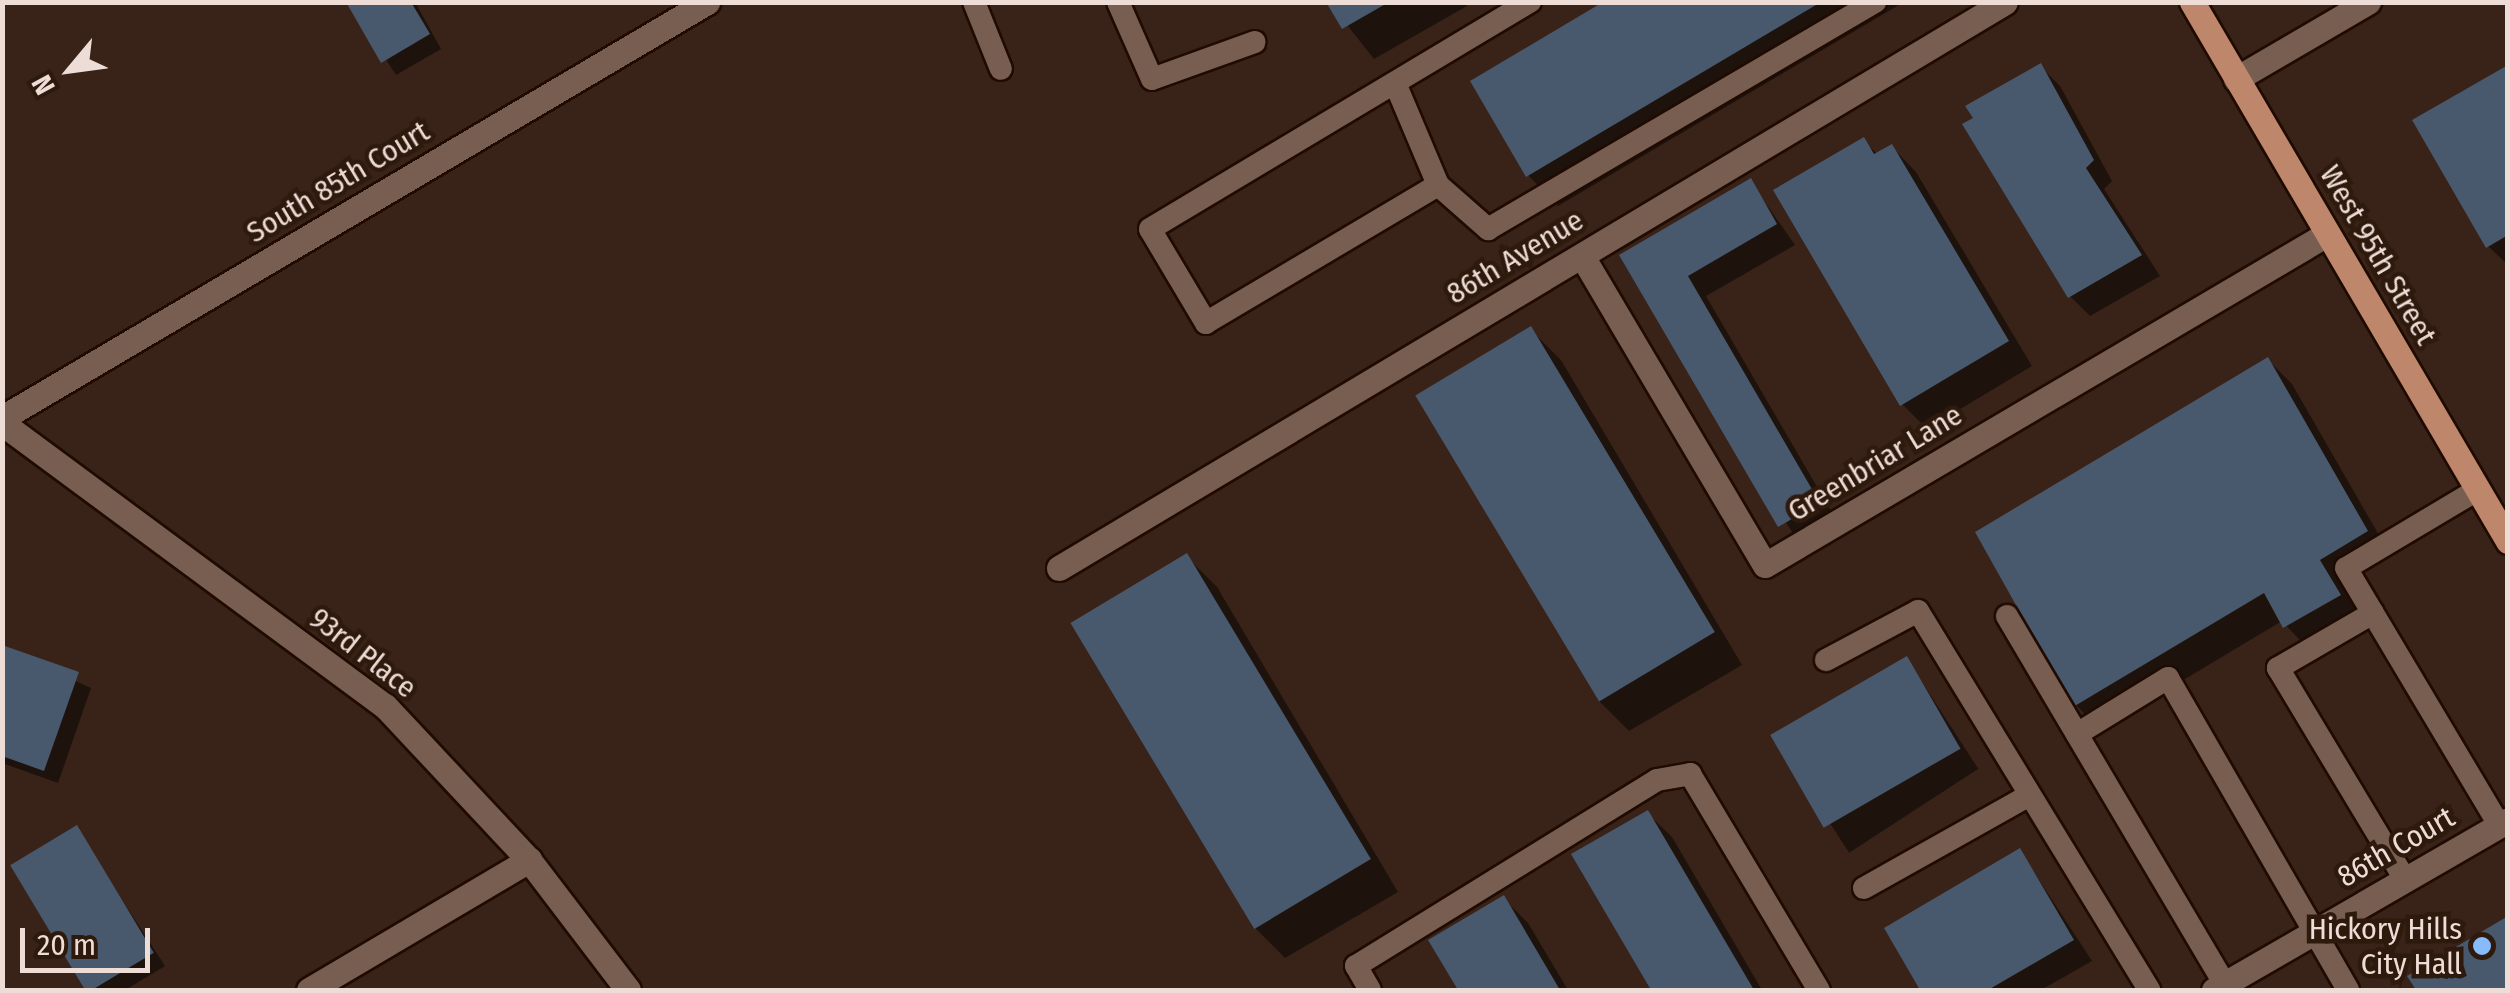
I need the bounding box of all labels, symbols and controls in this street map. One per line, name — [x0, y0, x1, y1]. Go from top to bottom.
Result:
north arrow — [20, 20, 120, 120]
text: N — [25, 69, 62, 100]
street label: South 85th Court — [240, 113, 436, 251]
street label: West 95th Street — [2312, 159, 2444, 351]
street label: 86th Avenue — [1440, 202, 1590, 312]
street label: Greenbriar Lane — [1781, 397, 1969, 529]
street label: 93rd Place — [303, 600, 423, 706]
street label: 86th Court — [2331, 799, 2461, 895]
scale bar — [25, 908, 155, 970]
place label: Hickory Hills City Hall — [2309, 911, 2462, 982]
text: 20 m — [37, 927, 96, 963]
marker: Hickory Hills City Hall — [2471, 935, 2493, 957]

